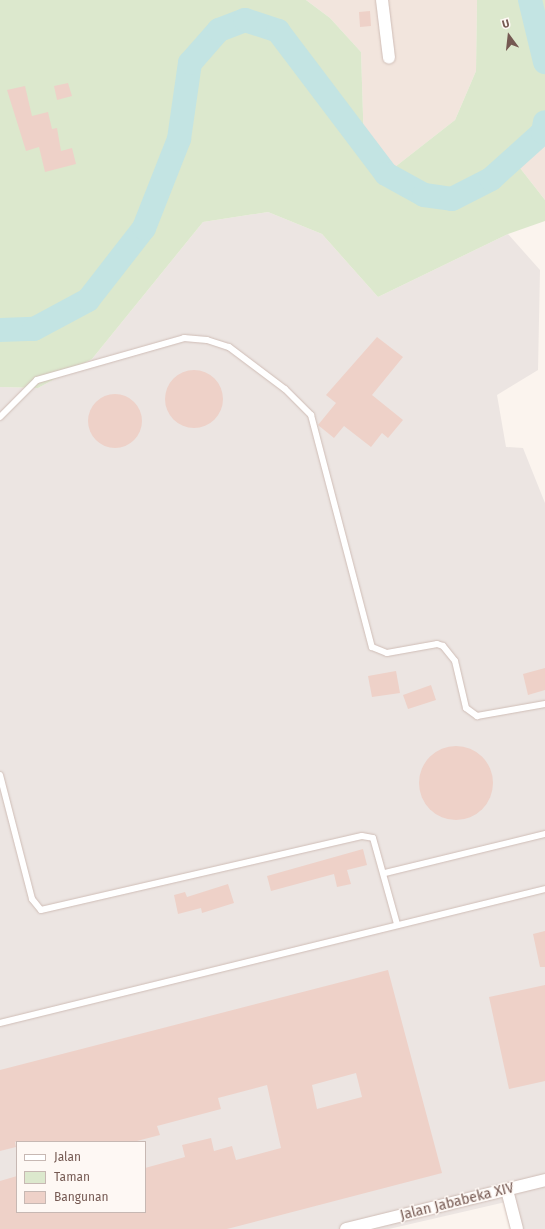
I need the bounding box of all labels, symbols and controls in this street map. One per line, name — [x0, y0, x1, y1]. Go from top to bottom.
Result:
north arrow — [489, 16, 529, 56]
text: U — [501, 17, 511, 31]
legend — [16, 1141, 146, 1213]
text: Jalan — [54, 1150, 81, 1164]
text: Taman — [54, 1170, 90, 1184]
street label: Jalan Jababeka XIV — [398, 1180, 516, 1224]
text: Bangunan — [54, 1190, 109, 1204]

